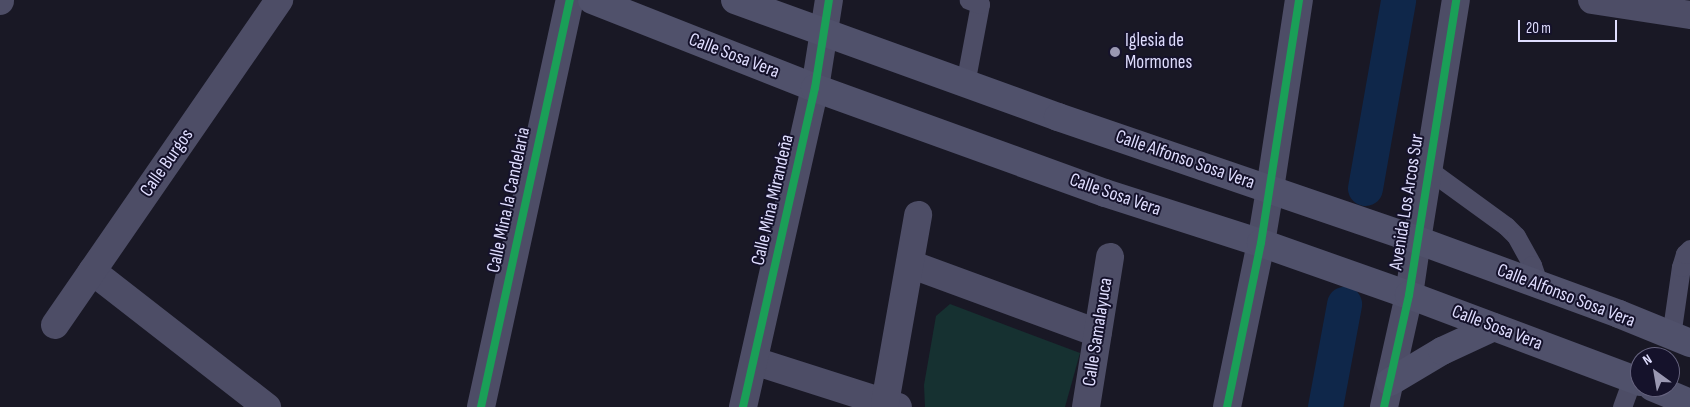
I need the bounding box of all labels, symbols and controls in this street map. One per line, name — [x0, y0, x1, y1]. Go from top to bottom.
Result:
scale bar — [1520, 10, 1619, 42]
text: 20 m — [1526, 19, 1551, 38]
street label: Calle Sosa Vera — [686, 28, 782, 84]
place label: Iglesia de Mormones — [1125, 30, 1192, 74]
marker: Iglesia de Mormones — [1109, 46, 1121, 58]
street label: Calle Burgos — [135, 125, 199, 201]
street label: Calle Mina la Candelaria — [482, 125, 536, 275]
street label: Calle Alfonso Sosa Vera — [1112, 125, 1258, 195]
street label: Calle Mina Mirandeña — [747, 132, 799, 268]
street label: Avenida Los Arcos Sur — [1385, 132, 1429, 272]
street label: Calle Sosa Vera — [1066, 169, 1164, 221]
street label: Calle Alfonso Sosa Vera — [1494, 259, 1638, 333]
street label: Calle Samalayuca — [1078, 276, 1118, 388]
street label: Calle Sosa Vera — [1449, 300, 1545, 356]
north arrow — [1630, 347, 1680, 397]
text: N — [1640, 351, 1655, 369]

